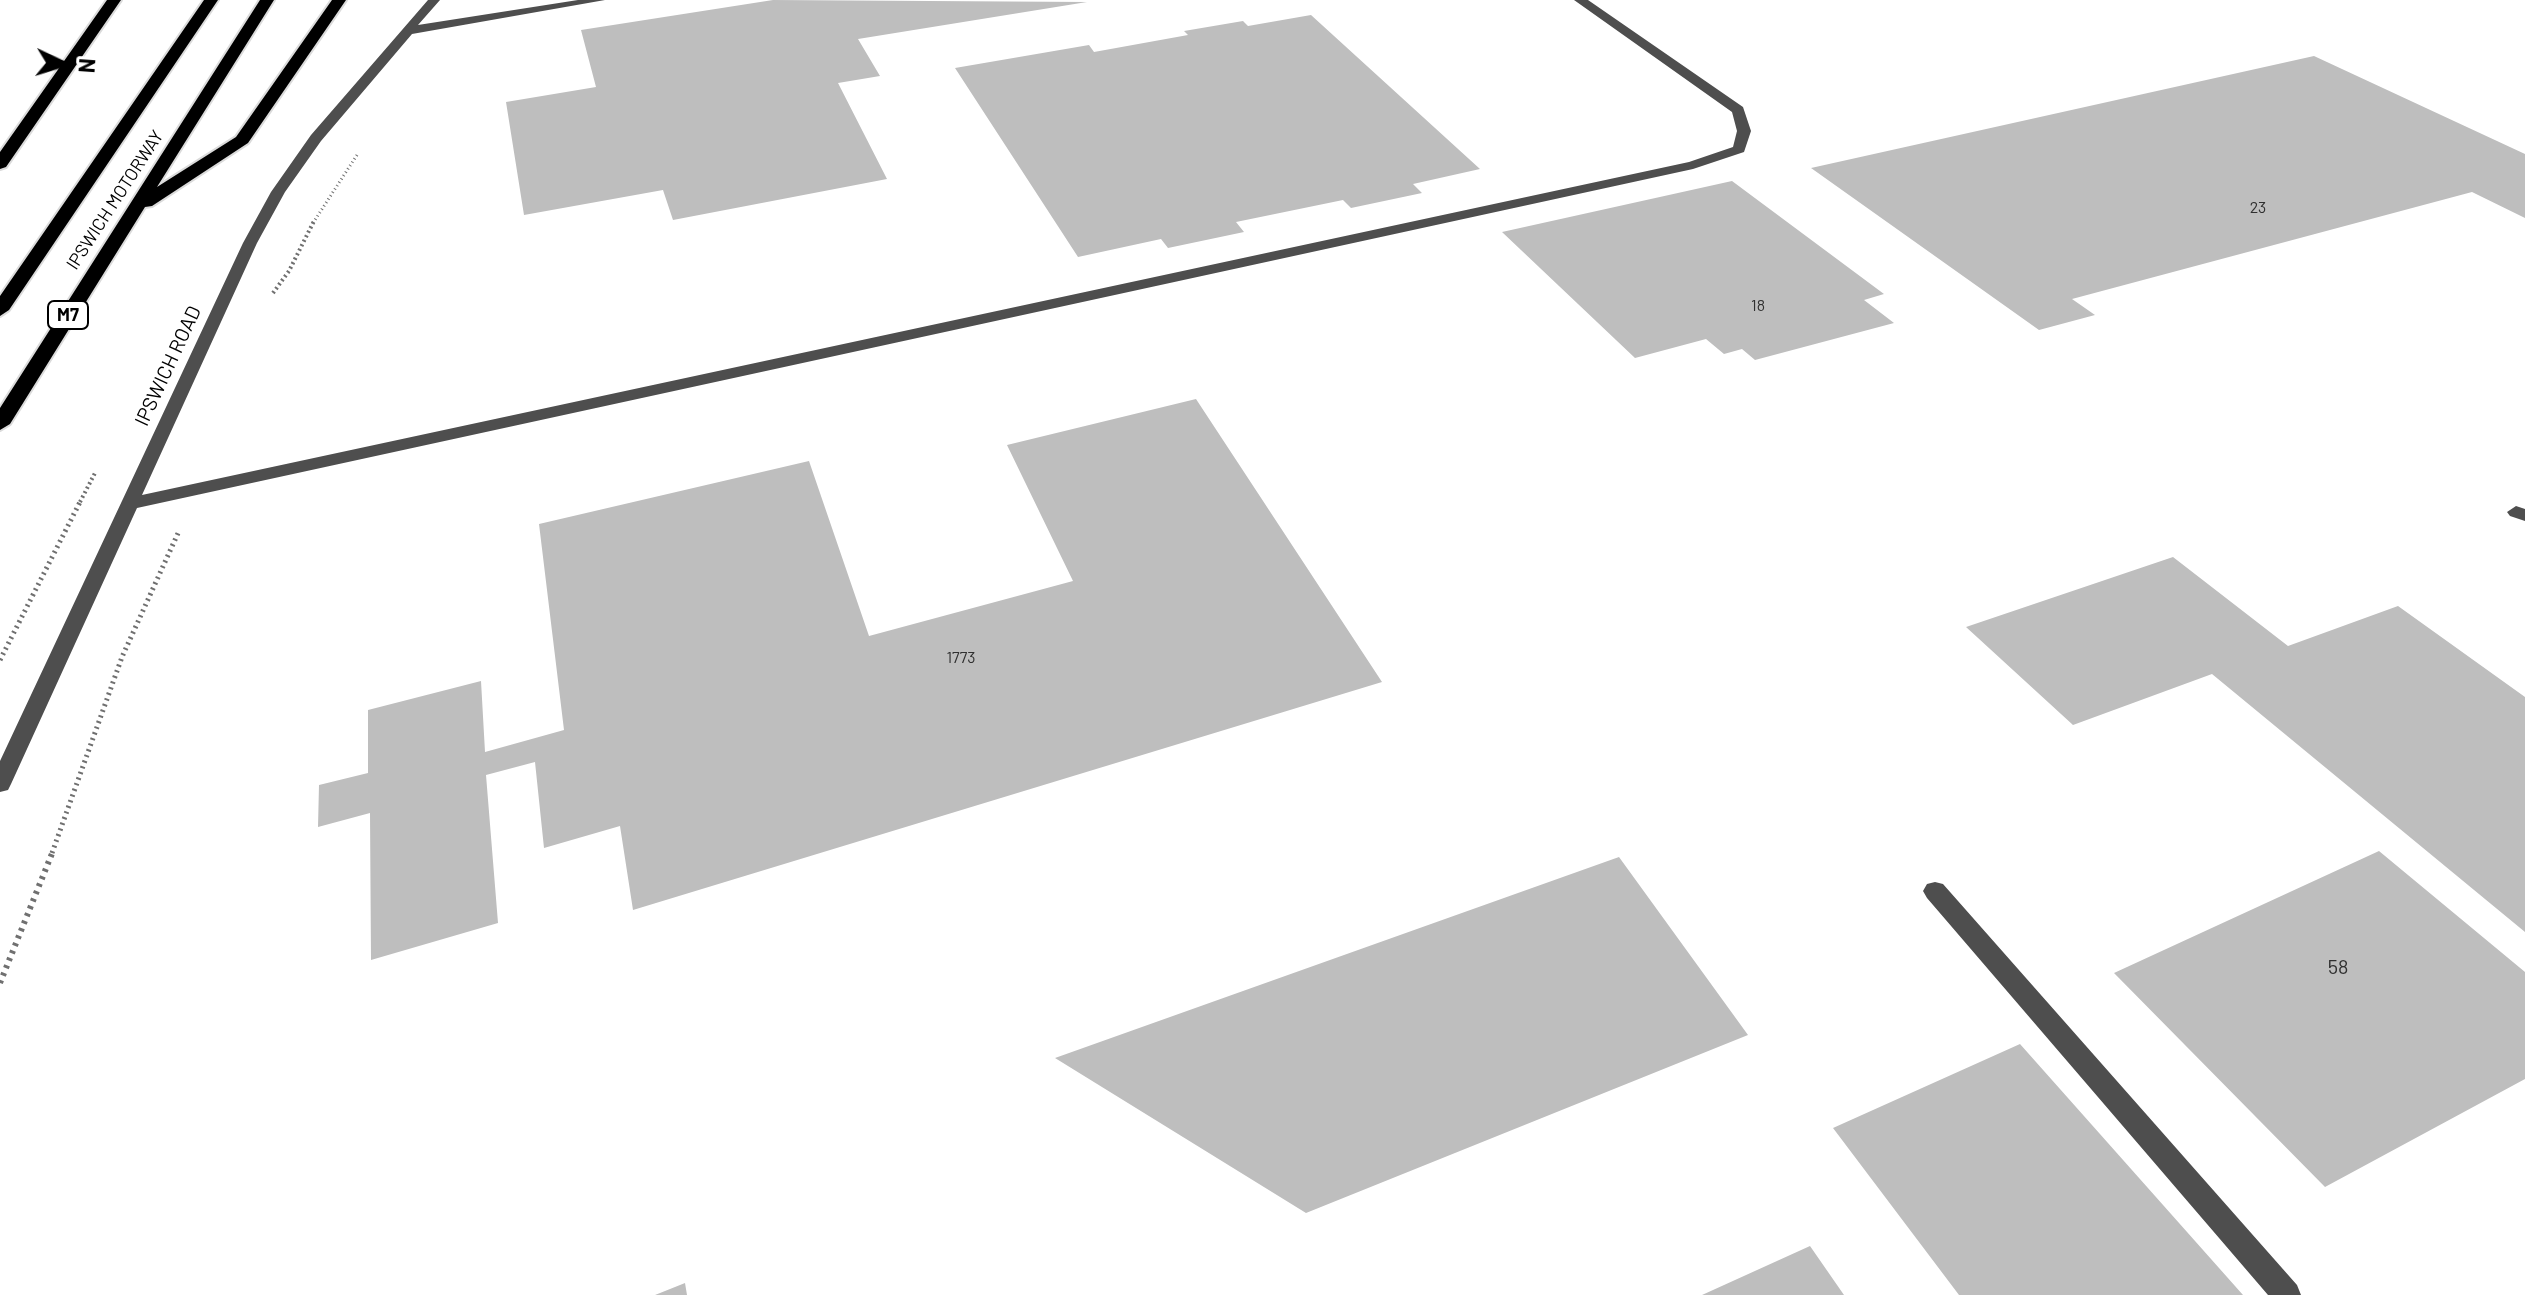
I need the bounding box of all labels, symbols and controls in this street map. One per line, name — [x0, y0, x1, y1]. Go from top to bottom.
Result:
north arrow — [24, 24, 104, 104]
text: N — [74, 57, 101, 74]
street label: IPSWICH MOTORWAY — [62, 126, 168, 274]
house number: 23 — [2250, 198, 2266, 218]
house number: 18 — [1751, 296, 1765, 316]
road number: M7 — [48, 301, 88, 329]
street label: IPSWICH ROAD — [130, 302, 206, 430]
house number: 1773 — [947, 648, 975, 668]
house number: 58 — [2328, 955, 2348, 979]

